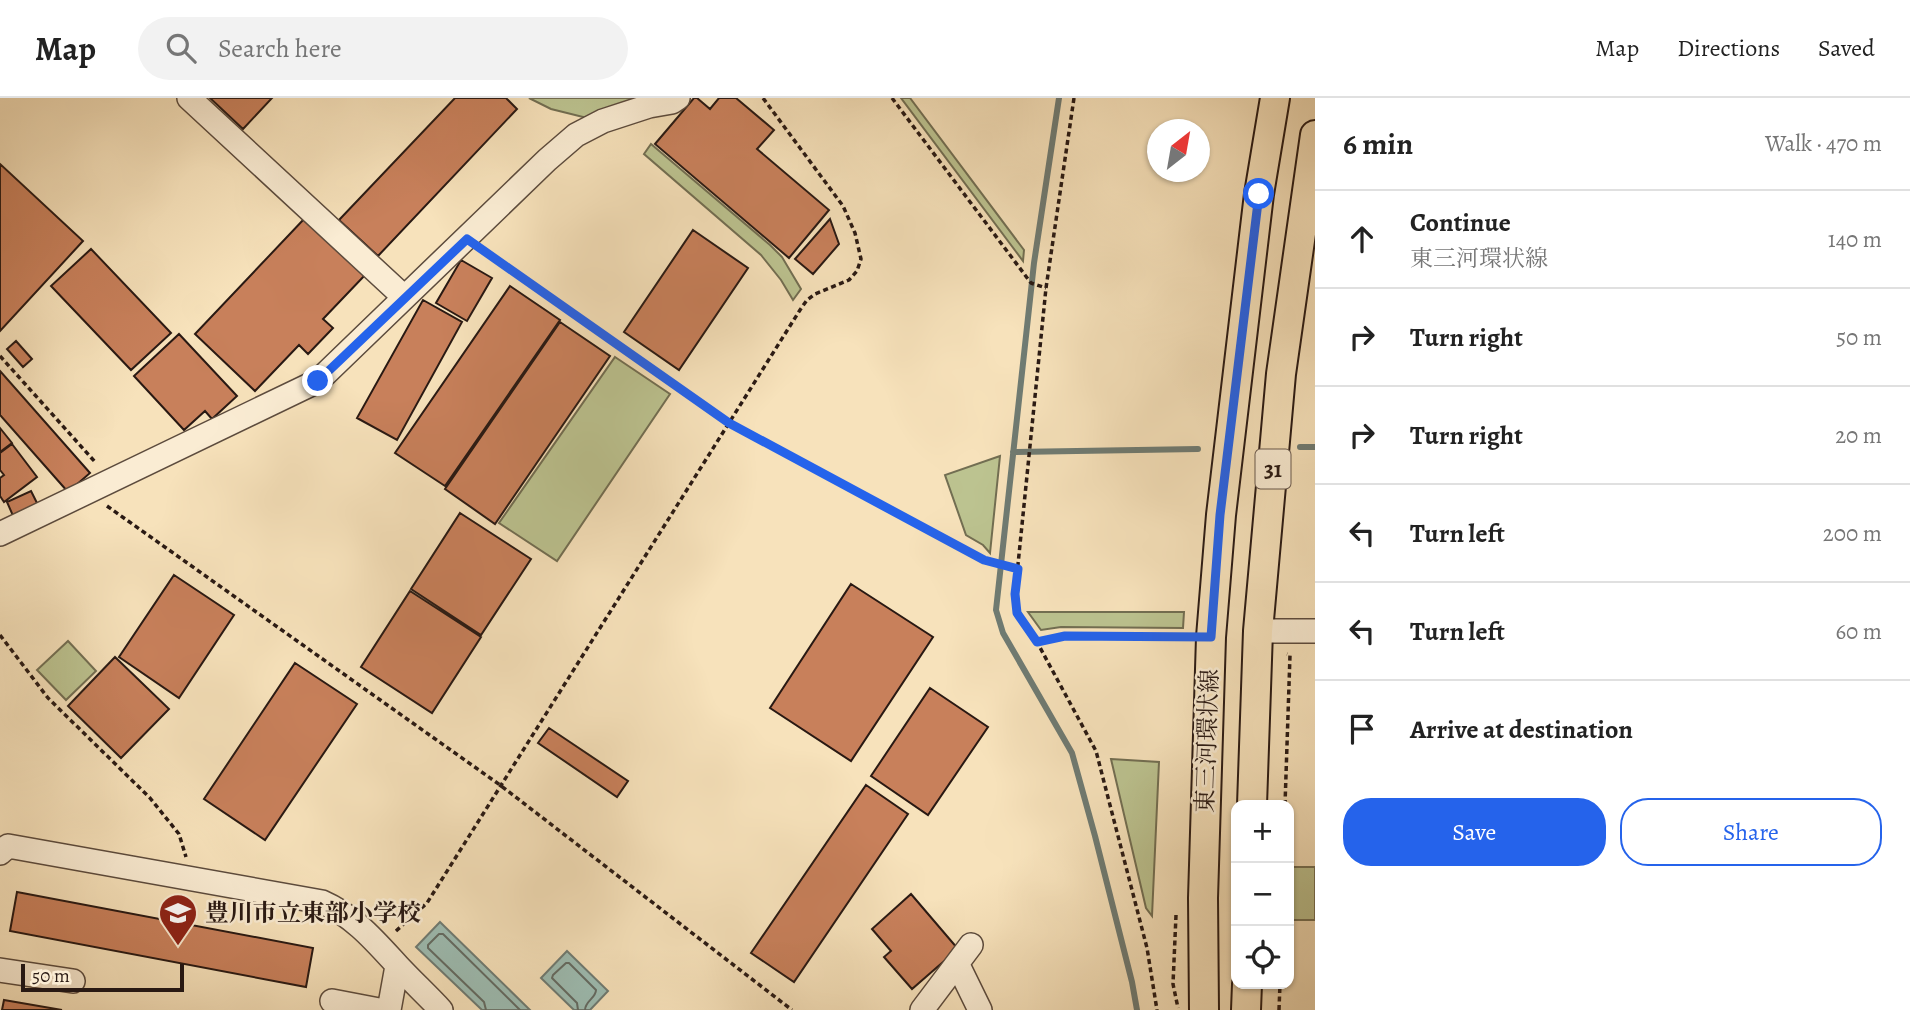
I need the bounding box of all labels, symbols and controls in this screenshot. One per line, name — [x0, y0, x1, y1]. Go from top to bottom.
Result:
search box — [138, 17, 628, 80]
text: Map — [35, 26, 96, 71]
icon: search — [162, 29, 200, 67]
text: Search here — [218, 31, 342, 66]
text: Map — [1595, 32, 1639, 64]
text: Directions — [1677, 32, 1780, 64]
text: Saved — [1818, 32, 1875, 64]
north arrow — [1147, 119, 1210, 182]
text: 6 min — [1343, 124, 1413, 164]
text: Walk · 470 m — [1765, 128, 1882, 159]
route start — [1243, 178, 1274, 209]
text: Continue — [1410, 205, 1511, 240]
icon: ahead — [1343, 220, 1381, 258]
text: 140 m — [1828, 224, 1882, 255]
text: 東三河環状線 — [1410, 243, 1548, 274]
icon: right — [1343, 318, 1381, 356]
text: Turn right — [1410, 320, 1523, 355]
text: 50 m — [1836, 322, 1882, 353]
route end — [302, 365, 333, 396]
icon: right — [1343, 416, 1381, 454]
text: Turn right — [1410, 418, 1523, 453]
text: 20 m — [1835, 420, 1882, 451]
road number: 31 — [1256, 450, 1290, 488]
icon: left — [1343, 514, 1381, 552]
text: Turn left — [1410, 516, 1505, 551]
text: 200 m — [1823, 518, 1882, 549]
icon: left — [1343, 612, 1381, 650]
text: Turn left — [1410, 614, 1505, 649]
text: 60 m — [1835, 616, 1882, 647]
street label: 東三河環状線 — [1188, 668, 1226, 814]
icon: arrive — [1343, 710, 1381, 748]
text: Arrive at destination — [1410, 712, 1633, 747]
button: Save — [1343, 798, 1606, 866]
button: Share — [1620, 798, 1882, 866]
map controls — [1231, 800, 1294, 989]
button: + — [1231, 800, 1294, 863]
button: − — [1231, 863, 1294, 926]
school or university icon: 豊川市立東部小学校 — [157, 892, 199, 947]
place label: 豊川市立東部小学校 — [205, 897, 421, 929]
button: locate — [1231, 926, 1294, 989]
scale bar — [21, 961, 184, 993]
text: 50 m — [32, 963, 70, 989]

